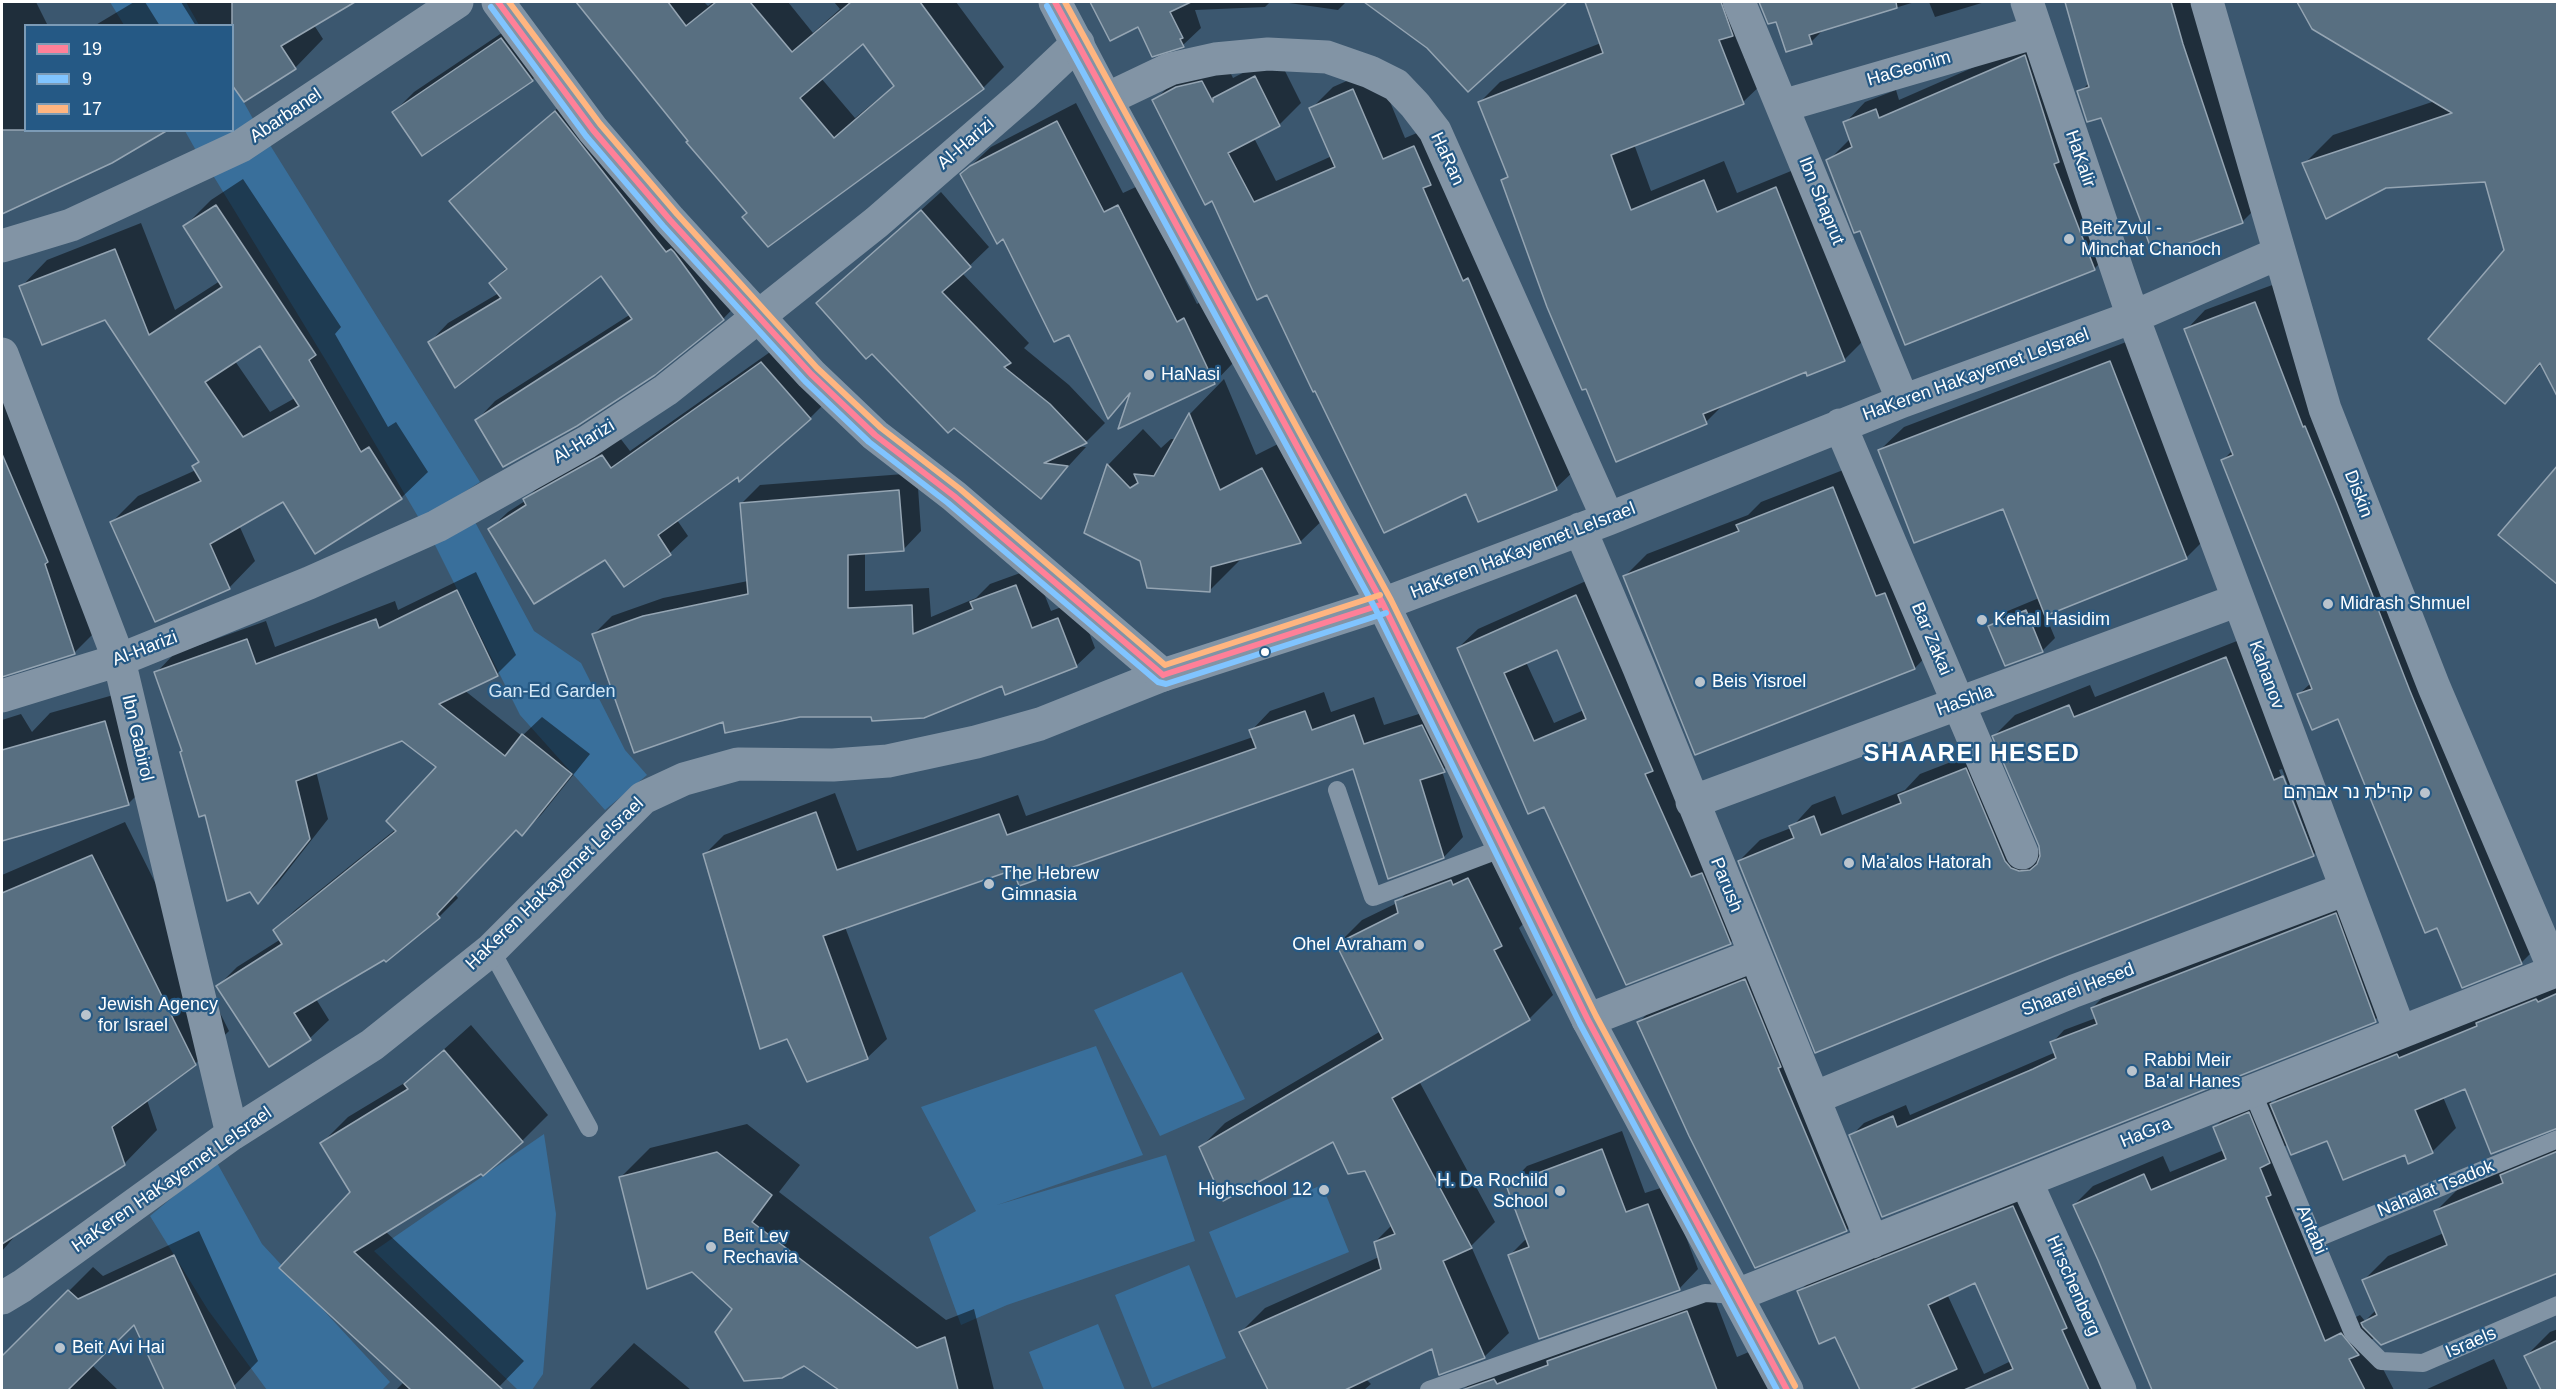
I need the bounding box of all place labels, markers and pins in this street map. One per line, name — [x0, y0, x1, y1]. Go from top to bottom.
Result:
place label: Beit Zvul - Minchat Chanoch — [2081, 218, 2221, 260]
marker: Beit Zvul - Minchat Chanoch — [2062, 232, 2076, 246]
place label: HaNasi — [1161, 364, 1220, 386]
marker: HaNasi — [1142, 368, 1156, 382]
place label: Midrash Shmuel — [2340, 593, 2470, 615]
marker: Midrash Shmuel — [2321, 597, 2335, 611]
place label: Kehal Hasidim — [1994, 609, 2110, 631]
marker: Kehal Hasidim — [1975, 613, 1989, 627]
unlabelled marker — [1259, 646, 1271, 658]
place label: Beis Yisroel — [1712, 671, 1806, 693]
marker: Beis Yisroel — [1693, 675, 1707, 689]
place label: קהילת נר אברהם — [2283, 782, 2413, 804]
marker: קהילת נר אברהם — [2418, 786, 2432, 800]
place label: Ma'alos Hatorah — [1861, 852, 1992, 874]
marker: Ma'alos Hatorah — [1842, 856, 1856, 870]
place label: The Hebrew Gimnasia — [1001, 863, 1099, 906]
marker: The Hebrew Gimnasia — [982, 877, 996, 891]
place label: Ohel Avraham — [1292, 934, 1407, 956]
marker: Ohel Avraham — [1412, 938, 1426, 952]
place label: Jewish Agency for Israel — [98, 994, 218, 1036]
marker: Jewish Agency for Israel — [79, 1008, 93, 1022]
place label: Rabbi Meir Ba'al Hanes — [2144, 1050, 2240, 1092]
marker: Rabbi Meir Ba'al Hanes — [2125, 1064, 2139, 1078]
place label: H. Da Rochild School — [1437, 1170, 1548, 1212]
place label: Highschool 12 — [1198, 1179, 1312, 1201]
marker: Highschool 12 — [1317, 1183, 1331, 1197]
marker: H. Da Rochild School — [1553, 1184, 1567, 1198]
place label: Beit Lev Rechavia — [723, 1226, 798, 1268]
marker: Beit Lev Rechavia — [704, 1240, 718, 1254]
place label: Beit Avi Hai — [72, 1337, 165, 1359]
marker: Beit Avi Hai — [53, 1341, 67, 1355]

